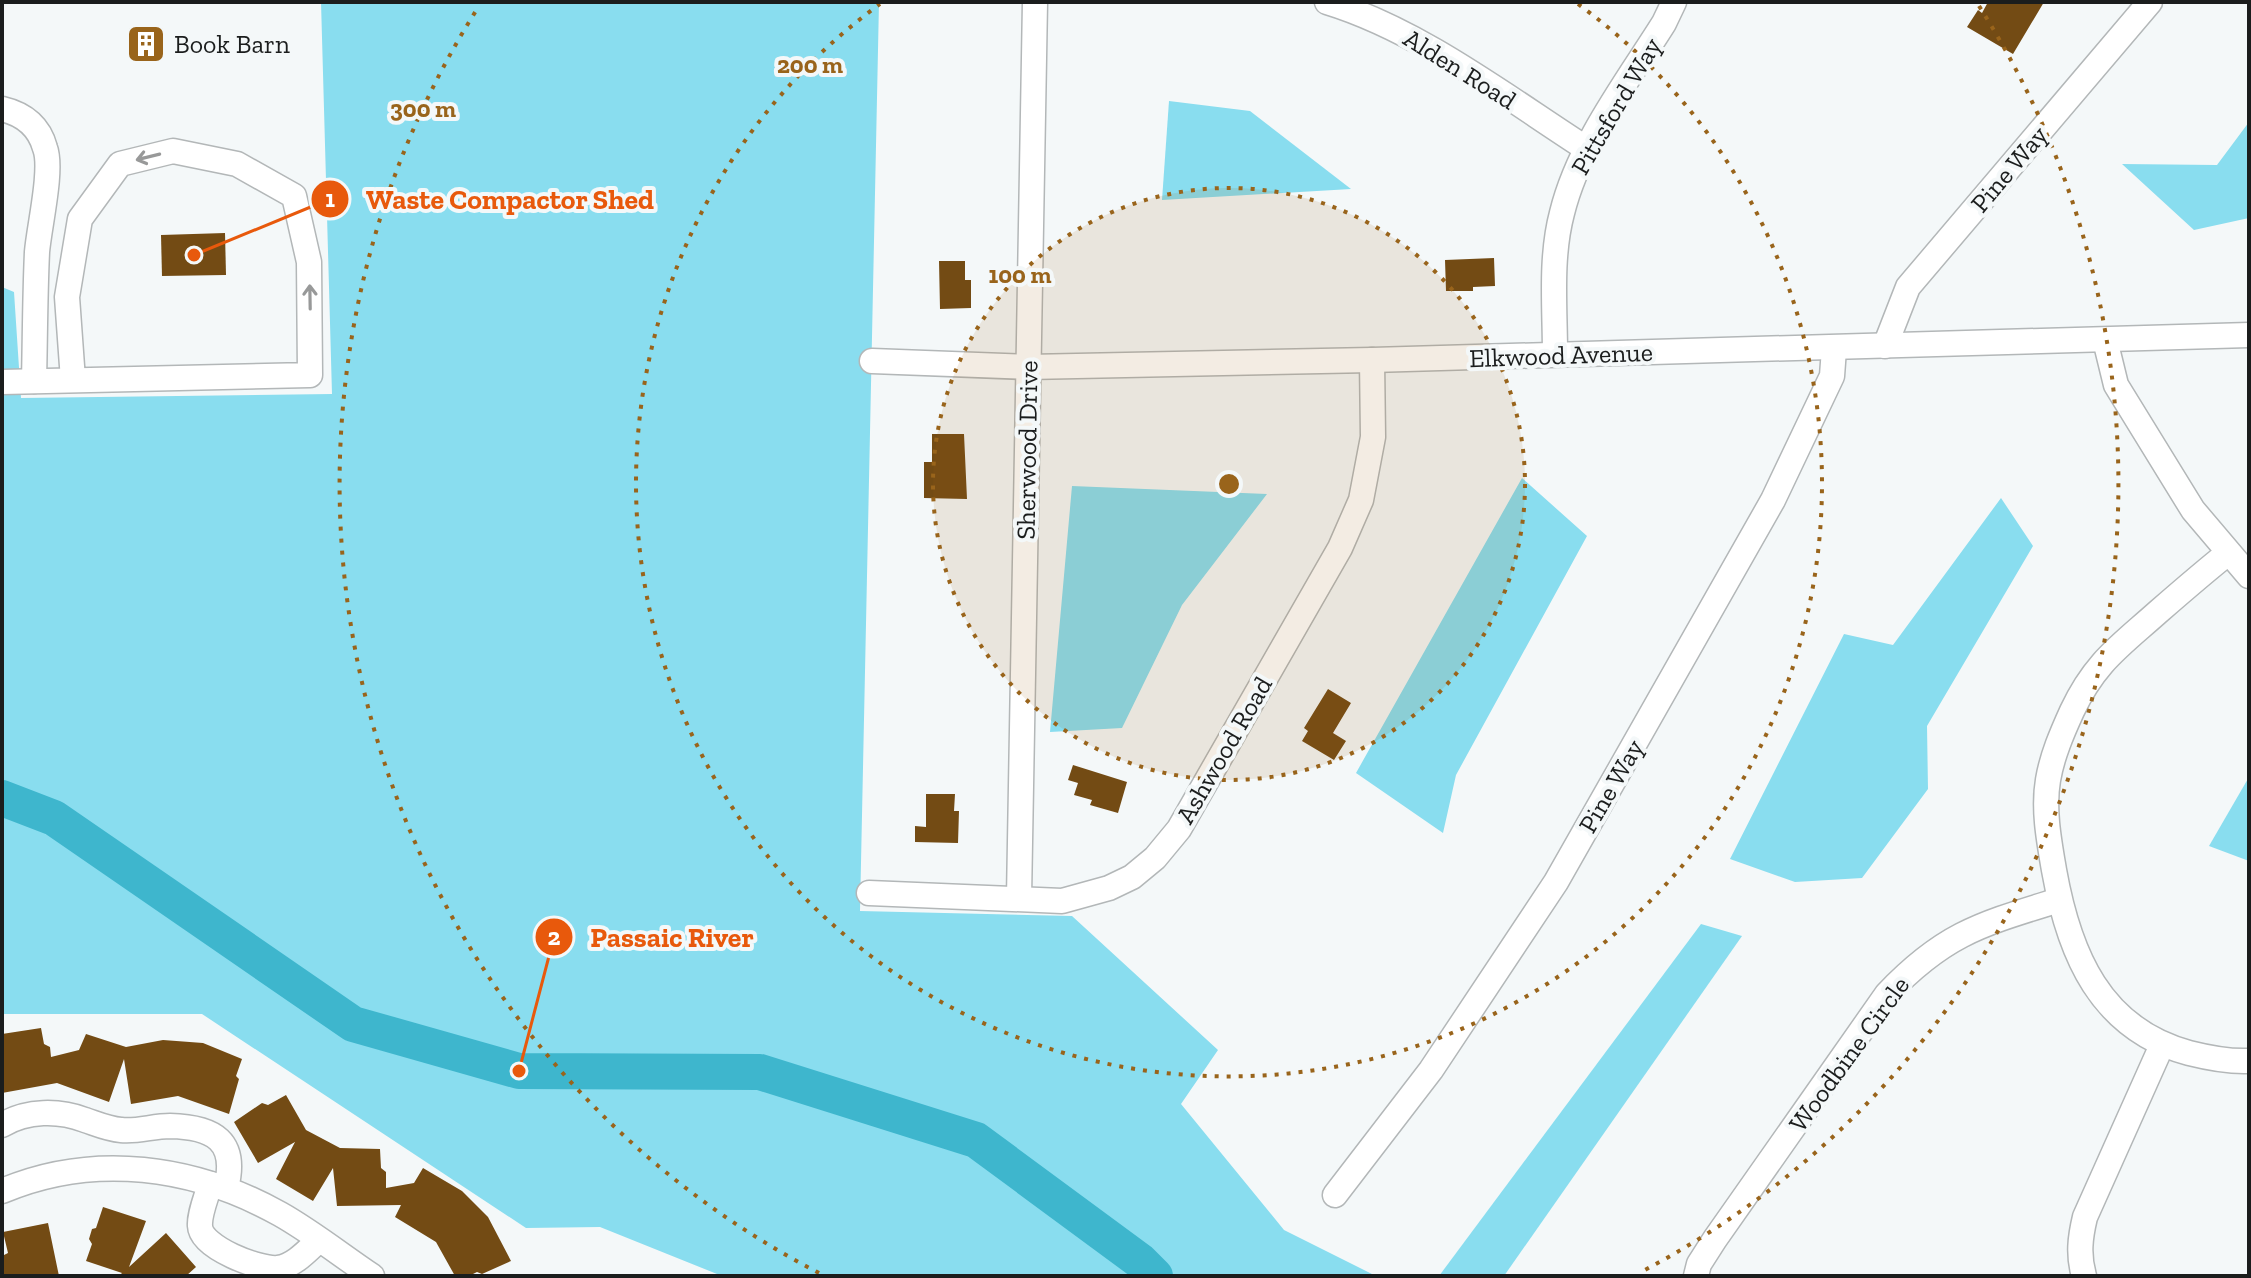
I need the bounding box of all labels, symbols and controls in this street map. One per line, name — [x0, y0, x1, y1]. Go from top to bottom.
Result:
street label: Alden Road — [1398, 22, 1522, 116]
building icon: Book Barn — [125, 23, 167, 65]
place label: Book Barn — [174, 28, 290, 60]
street label: Pittsford Way — [1564, 31, 1668, 180]
text: 200 m — [777, 50, 843, 79]
text: 300 m — [390, 94, 456, 123]
street label: Pine Way — [1964, 119, 2055, 219]
one-way arrow — [135, 151, 161, 166]
callout: Waste Compactor Shed — [310, 173, 670, 225]
text: Waste Compactor Shed — [366, 183, 654, 216]
text: 1 — [325, 184, 335, 213]
text: 100 m — [989, 260, 1051, 289]
one-way arrow — [302, 284, 317, 311]
street label: Elkwood Avenue — [1469, 336, 1653, 374]
street label: Sherwood Drive — [1009, 360, 1045, 540]
centre of rings — [1215, 470, 1243, 498]
street label: Ashwood Road — [1169, 671, 1279, 829]
street label: Pine Way — [1571, 733, 1651, 839]
callout: Passaic River — [534, 911, 769, 963]
text: Passaic River — [590, 921, 754, 954]
text: 2 — [548, 922, 561, 951]
street label: Woodbine Circle — [1782, 970, 1916, 1138]

